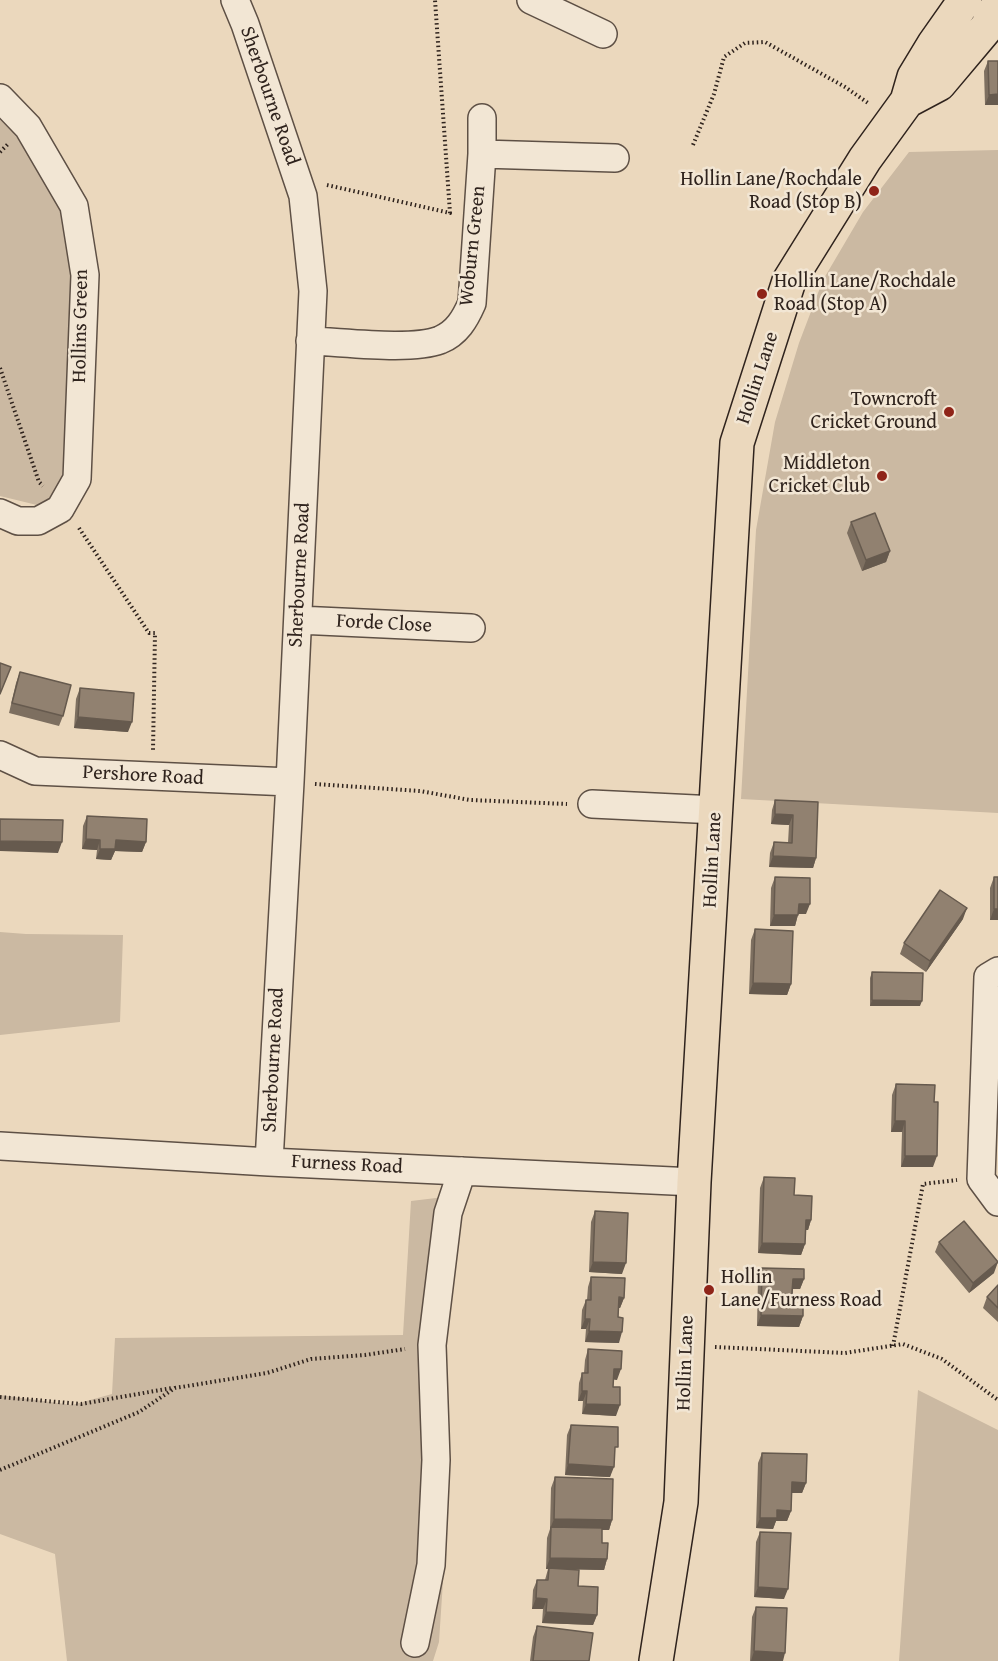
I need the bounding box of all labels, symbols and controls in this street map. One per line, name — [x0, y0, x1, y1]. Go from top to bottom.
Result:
street label: Sherbourne Road — [234, 23, 304, 169]
place label: Hollin Lane/Rochdale Road (Stop B) — [680, 168, 862, 215]
street label: Woburn Green — [455, 184, 491, 308]
marker: Hollin Lane/Rochdale Road (Stop B) — [867, 184, 881, 198]
street label: Hollins Green — [68, 269, 94, 383]
place label: Hollin Lane/Rochdale Road (Stop A) — [774, 270, 956, 317]
marker: Hollin Lane/Rochdale Road (Stop A) — [755, 287, 769, 301]
street label: Hollin Lane — [732, 329, 784, 427]
place label: Towncroft Cricket Ground — [810, 388, 937, 435]
marker: Towncroft Cricket Ground — [942, 405, 956, 419]
place label: Middleton Cricket Club — [768, 452, 870, 499]
marker: Middleton Cricket Club — [875, 469, 889, 483]
street label: Sherbourne Road — [284, 502, 316, 648]
street label: Forde Close — [336, 610, 432, 638]
street label: Pershore Road — [82, 761, 204, 791]
street label: Hollin Lane — [699, 812, 727, 908]
street label: Sherbourne Road — [258, 987, 290, 1133]
street label: Furness Road — [291, 1150, 403, 1180]
place label: Hollin Lane/Furness Road — [721, 1266, 882, 1313]
marker: Hollin Lane/Furness Road — [702, 1283, 716, 1297]
street label: Hollin Lane — [672, 1315, 700, 1411]

